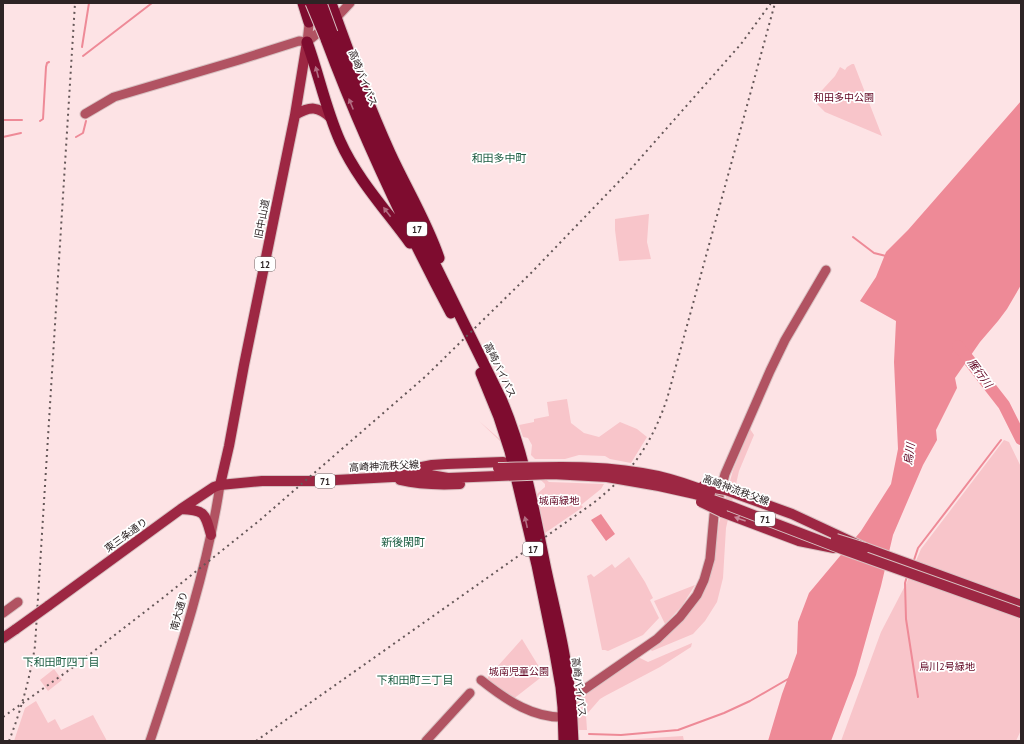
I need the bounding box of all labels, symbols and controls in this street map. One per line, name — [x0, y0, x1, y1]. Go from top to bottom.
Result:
street label: 高崎バイパス — [346, 48, 380, 108]
one-way arrow — [314, 66, 320, 78]
park label: 和田多中公園 — [814, 91, 874, 104]
one-way arrow — [348, 98, 354, 109]
district label: 和田多中町 — [472, 151, 527, 165]
street label: 旧中山道 — [252, 198, 272, 240]
one-way arrow — [383, 207, 391, 217]
road number: 17 — [407, 222, 427, 236]
road number: 12 — [255, 257, 275, 271]
street label: 高崎バイパス — [481, 340, 519, 400]
water label: 雁行川 — [964, 356, 996, 391]
water label: 烏川 — [901, 441, 918, 466]
street label: 高崎神流秩父線 — [349, 458, 419, 474]
street label: 高崎神流秩父線 — [701, 472, 771, 508]
road number: 71 — [315, 474, 335, 488]
park label: 城南緑地 — [539, 494, 580, 507]
road number: 71 — [755, 512, 775, 526]
street label: 東三条通り — [102, 515, 150, 555]
one-way arrow — [523, 516, 529, 528]
one-way arrow — [734, 516, 746, 522]
district label: 新後閑町 — [381, 535, 425, 549]
road number: 17 — [523, 542, 543, 556]
street label: 南大通り — [168, 590, 190, 632]
district label: 下和田町四丁目 — [23, 655, 100, 669]
street label: 高崎バイパス — [569, 657, 589, 717]
park label: 烏川2号緑地 — [919, 660, 976, 673]
park label: 城南児童公園 — [489, 665, 549, 678]
district label: 下和田町三丁目 — [377, 673, 454, 687]

